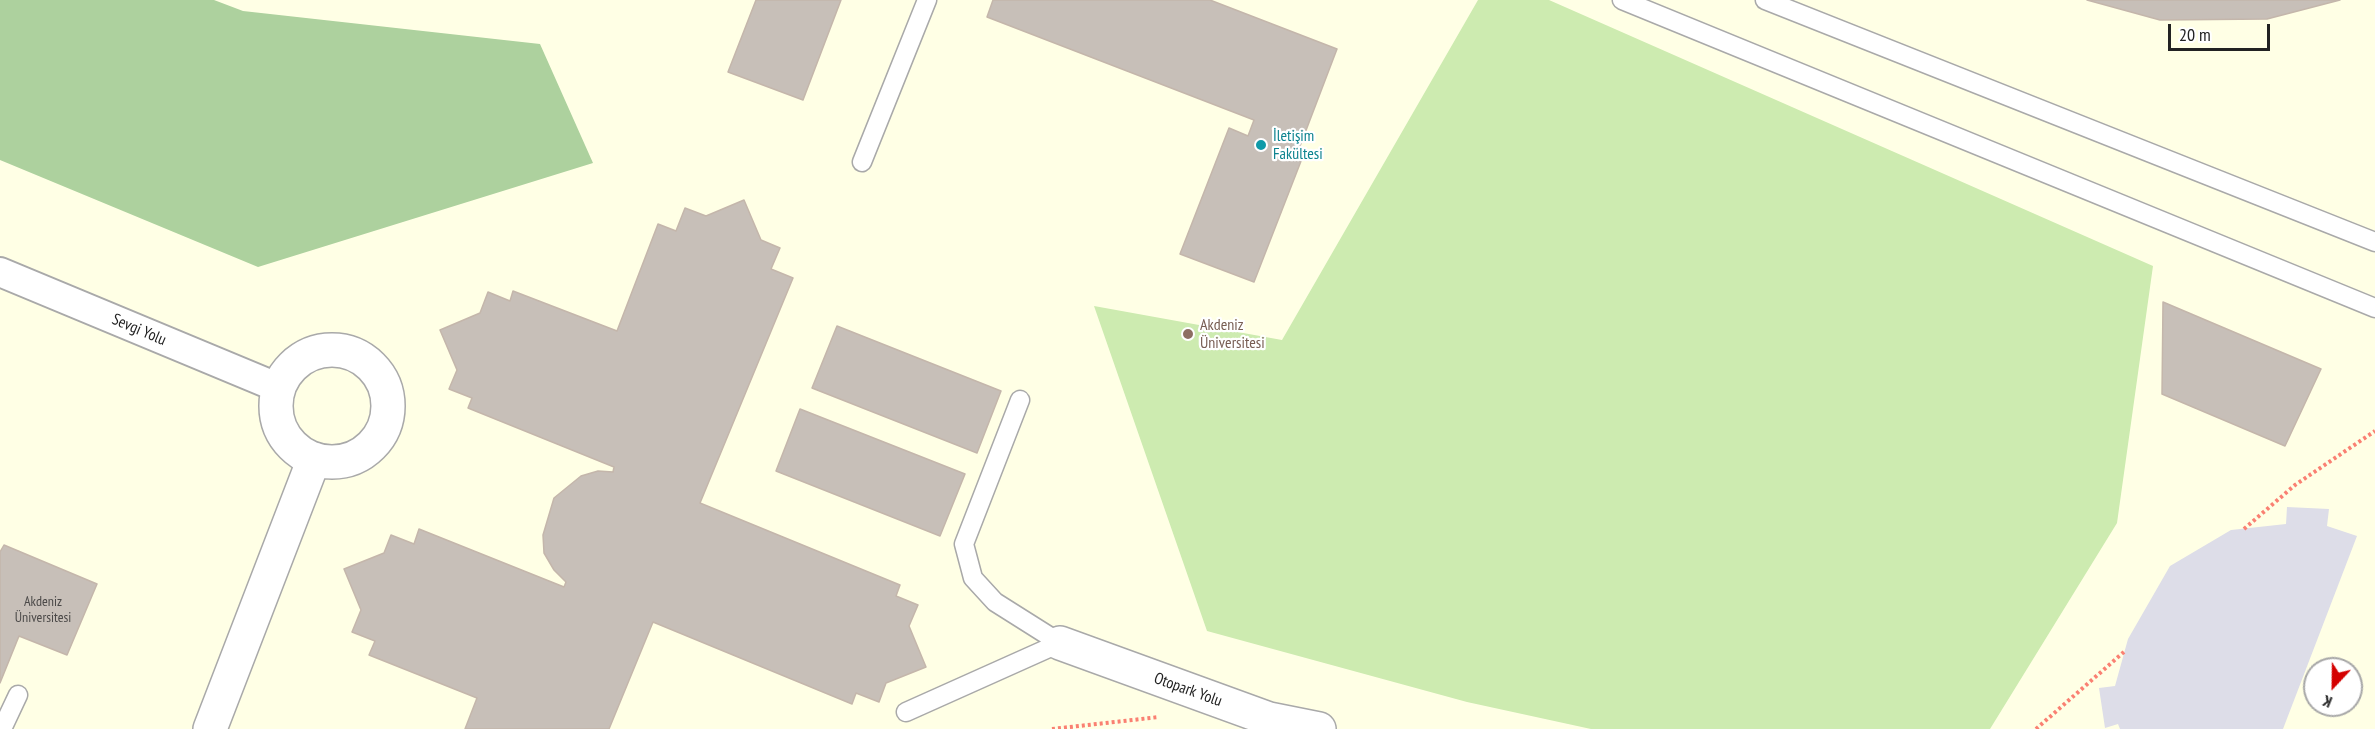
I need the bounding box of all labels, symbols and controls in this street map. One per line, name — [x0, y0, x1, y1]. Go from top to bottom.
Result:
scale bar — [2171, 12, 2273, 50]
text: 20 m — [2179, 23, 2211, 46]
place label: İletişim Fakültesi — [1273, 126, 1323, 164]
marker: İletişim Fakültesi — [1254, 138, 1268, 152]
street label: Sevgi Yolu — [109, 310, 169, 350]
place label: Akdeniz Üniversitesi — [1200, 315, 1265, 353]
marker: Akdeniz Üniversitesi — [1181, 327, 1195, 341]
house number: Akdeniz Üniversitesi — [15, 594, 71, 626]
north arrow — [2303, 657, 2363, 717]
street label: Otopark Yolu — [1151, 669, 1225, 711]
text: K — [2319, 691, 2335, 713]

